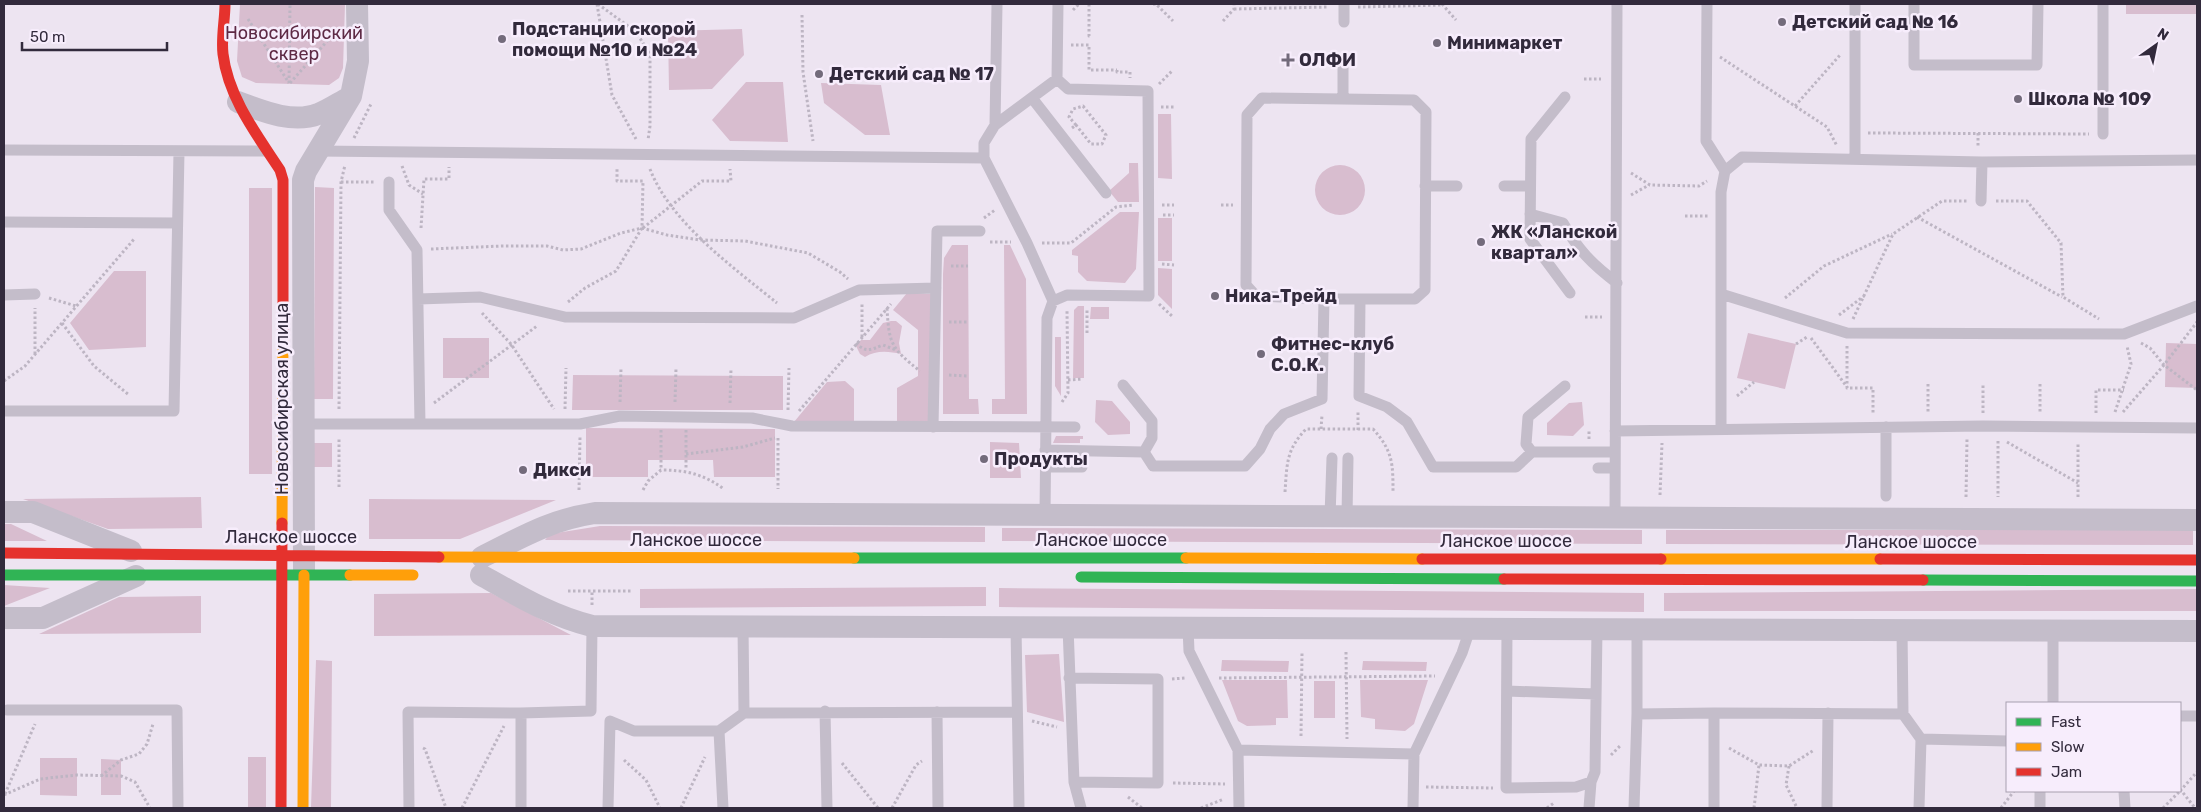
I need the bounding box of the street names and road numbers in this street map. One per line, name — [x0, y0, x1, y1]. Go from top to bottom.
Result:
street label: Новосибирская улица — [271, 303, 293, 495]
street label: Ланское шоссе — [225, 526, 357, 548]
street label: Ланское шоссе — [630, 529, 762, 551]
street label: Ланское шоссе — [1035, 529, 1167, 551]
street label: Ланское шоссе — [1440, 530, 1572, 552]
street label: Ланское шоссе — [1845, 531, 1977, 553]

